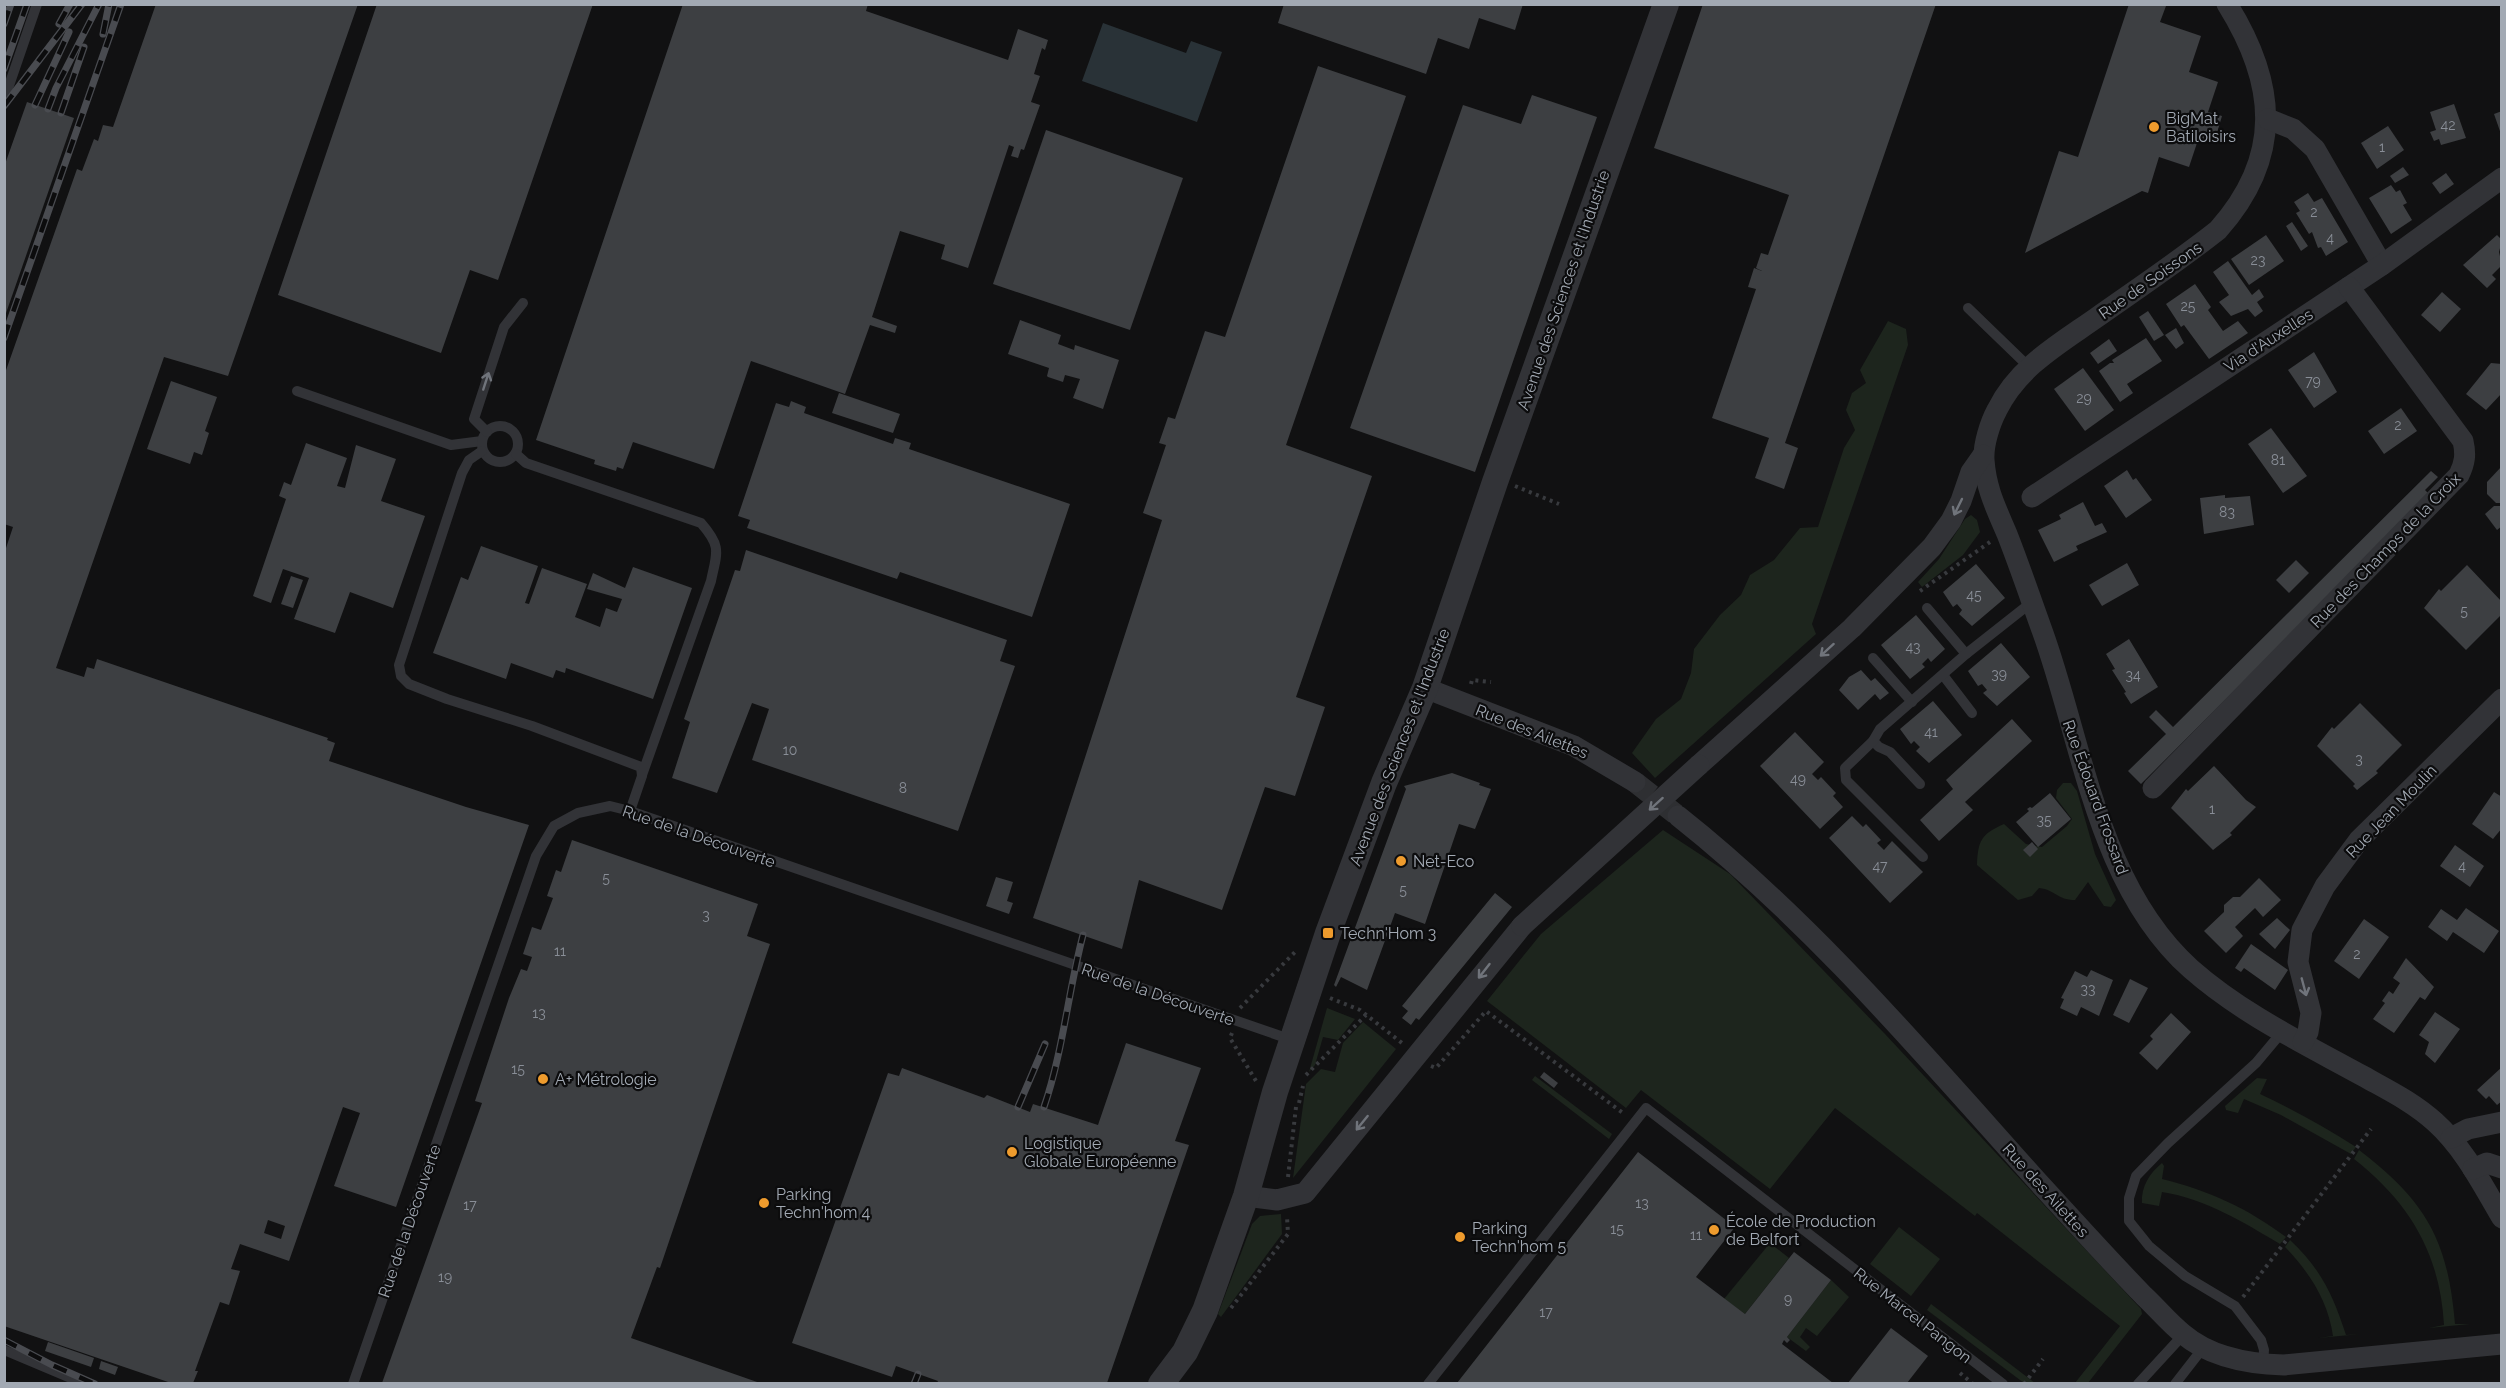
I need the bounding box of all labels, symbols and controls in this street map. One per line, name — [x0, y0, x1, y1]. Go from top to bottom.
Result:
place label: BigMat Batiloisirs — [2166, 109, 2236, 146]
house number: 42 — [2441, 117, 2455, 133]
marker: BigMat Batiloisirs — [2147, 120, 2161, 134]
house number: 1 — [2379, 139, 2385, 155]
street label: Avenue des Sciences et l'Industrie — [1513, 168, 1614, 413]
house number: 2 — [2310, 204, 2318, 220]
house number: 4 — [2326, 230, 2334, 246]
street label: Rue de Soissons — [2095, 238, 2206, 323]
house number: 23 — [2251, 252, 2265, 268]
house number: 25 — [2181, 298, 2196, 314]
street label: Via d'Auxelles — [2220, 304, 2317, 376]
one-way arrow — [482, 372, 493, 391]
house number: 79 — [2305, 373, 2321, 389]
house number: 29 — [2076, 390, 2092, 406]
house number: 2 — [2394, 417, 2402, 433]
house number: 81 — [2271, 452, 2285, 468]
street label: Rue des Champs de la Croix — [2306, 469, 2464, 632]
one-way arrow — [1952, 497, 1963, 515]
house number: 83 — [2219, 504, 2235, 520]
house number: 45 — [1966, 587, 1982, 603]
house number: 5 — [2460, 603, 2468, 619]
street label: Avenue des Sciences et l'Industrie — [1345, 626, 1454, 868]
house number: 43 — [1905, 639, 1921, 655]
one-way arrow — [1820, 643, 1835, 657]
house number: 39 — [1991, 666, 2007, 682]
house number: 34 — [2125, 667, 2141, 683]
street label: Rue des Ailettes — [1473, 700, 1591, 763]
street label: Rue Édouard Frossard — [2059, 717, 2133, 877]
house number: 41 — [1924, 724, 1938, 740]
house number: 10 — [783, 742, 797, 758]
house number: 3 — [2355, 751, 2363, 767]
street label: Rue Jean Moulin — [2342, 761, 2441, 862]
house number: 49 — [1790, 771, 1806, 787]
house number: 8 — [899, 780, 907, 796]
one-way arrow — [1648, 797, 1663, 811]
street label: Rue de la Découverte — [620, 801, 778, 872]
house number: 1 — [2209, 801, 2215, 817]
house number: 35 — [2036, 812, 2052, 828]
place label: Net-Eco — [1413, 852, 1474, 871]
marker: Net-Eco — [1394, 854, 1408, 868]
house number: 47 — [1872, 858, 1888, 874]
house number: 4 — [2458, 858, 2466, 874]
house number: 5 — [602, 870, 610, 886]
house number: 5 — [1399, 882, 1407, 898]
house number: 3 — [702, 907, 710, 923]
place label: Techn'Hom 3 — [1340, 924, 1436, 943]
marker: Techn'Hom 3 — [1321, 926, 1335, 940]
house number: 11 — [554, 943, 566, 959]
house number: 2 — [2353, 946, 2361, 962]
street label: Rue de la Découverte — [1079, 959, 1237, 1030]
one-way arrow — [1478, 963, 1491, 979]
one-way arrow — [2299, 977, 2311, 996]
house number: 33 — [2081, 981, 2095, 997]
house number: 13 — [532, 1005, 546, 1021]
house number: 15 — [511, 1061, 525, 1077]
place label: A+ Métrologie — [555, 1070, 657, 1089]
marker: A+ Métrologie — [536, 1072, 550, 1086]
one-way arrow — [1356, 1115, 1369, 1131]
place label: Logistique Globale Européenne — [1024, 1134, 1176, 1171]
street label: Rue des Ailettes — [1999, 1140, 2093, 1241]
street label: Rue de la Découverte — [374, 1142, 445, 1300]
marker: Logistique Globale Européenne — [1005, 1145, 1019, 1159]
place label: Parking Techn'hom 4 — [776, 1185, 870, 1222]
house number: 13 — [1635, 1195, 1649, 1211]
marker: Parking Techn'hom 4 — [757, 1196, 771, 1210]
house number: 17 — [463, 1197, 477, 1213]
place label: École de Production de Belfort — [1726, 1211, 1876, 1249]
place label: Parking Techn'hom 5 — [1472, 1219, 1566, 1256]
house number: 15 — [1610, 1221, 1624, 1237]
marker: École de Production de Belfort — [1707, 1223, 1721, 1237]
house number: 11 — [1690, 1227, 1702, 1243]
marker: Parking Techn'hom 5 — [1453, 1230, 1467, 1244]
street label: Rue Marcel Pangon — [1850, 1264, 1975, 1367]
house number: 19 — [438, 1269, 452, 1285]
house number: 9 — [1784, 1291, 1792, 1307]
house number: 17 — [1539, 1304, 1553, 1320]

